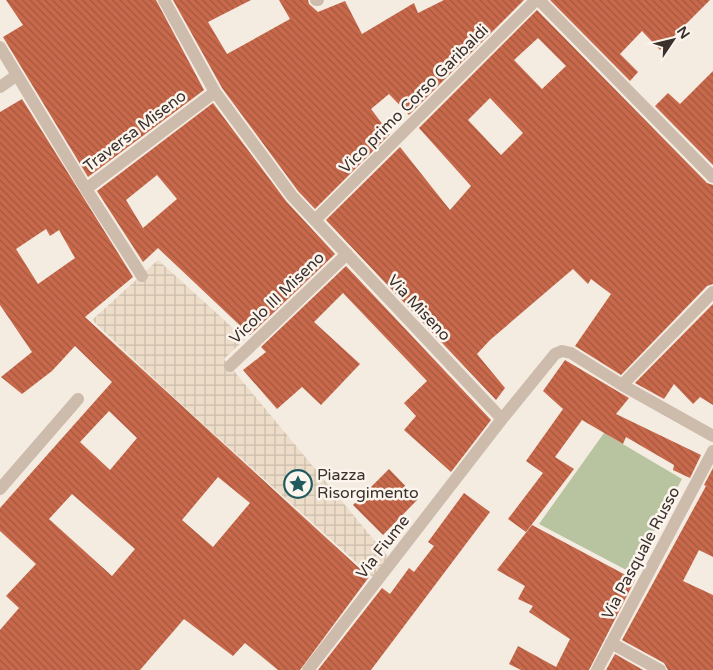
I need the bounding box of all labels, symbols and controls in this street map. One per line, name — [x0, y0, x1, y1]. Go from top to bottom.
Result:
north arrow — [648, 15, 698, 65]
street label: Vico primo Corso Garibaldi — [335, 20, 493, 178]
text: N — [673, 23, 693, 42]
street label: Traversa Miseno — [80, 86, 190, 176]
street label: Vicolo III Miseno — [225, 248, 329, 348]
street label: Via Miseno — [383, 271, 455, 345]
place label: Piazza Risorgimento — [317, 465, 419, 503]
place icon: Piazza Risorgimento — [283, 469, 313, 499]
street label: Via Pasquale Russo — [598, 483, 684, 623]
street label: Via Fiume — [352, 511, 414, 583]

